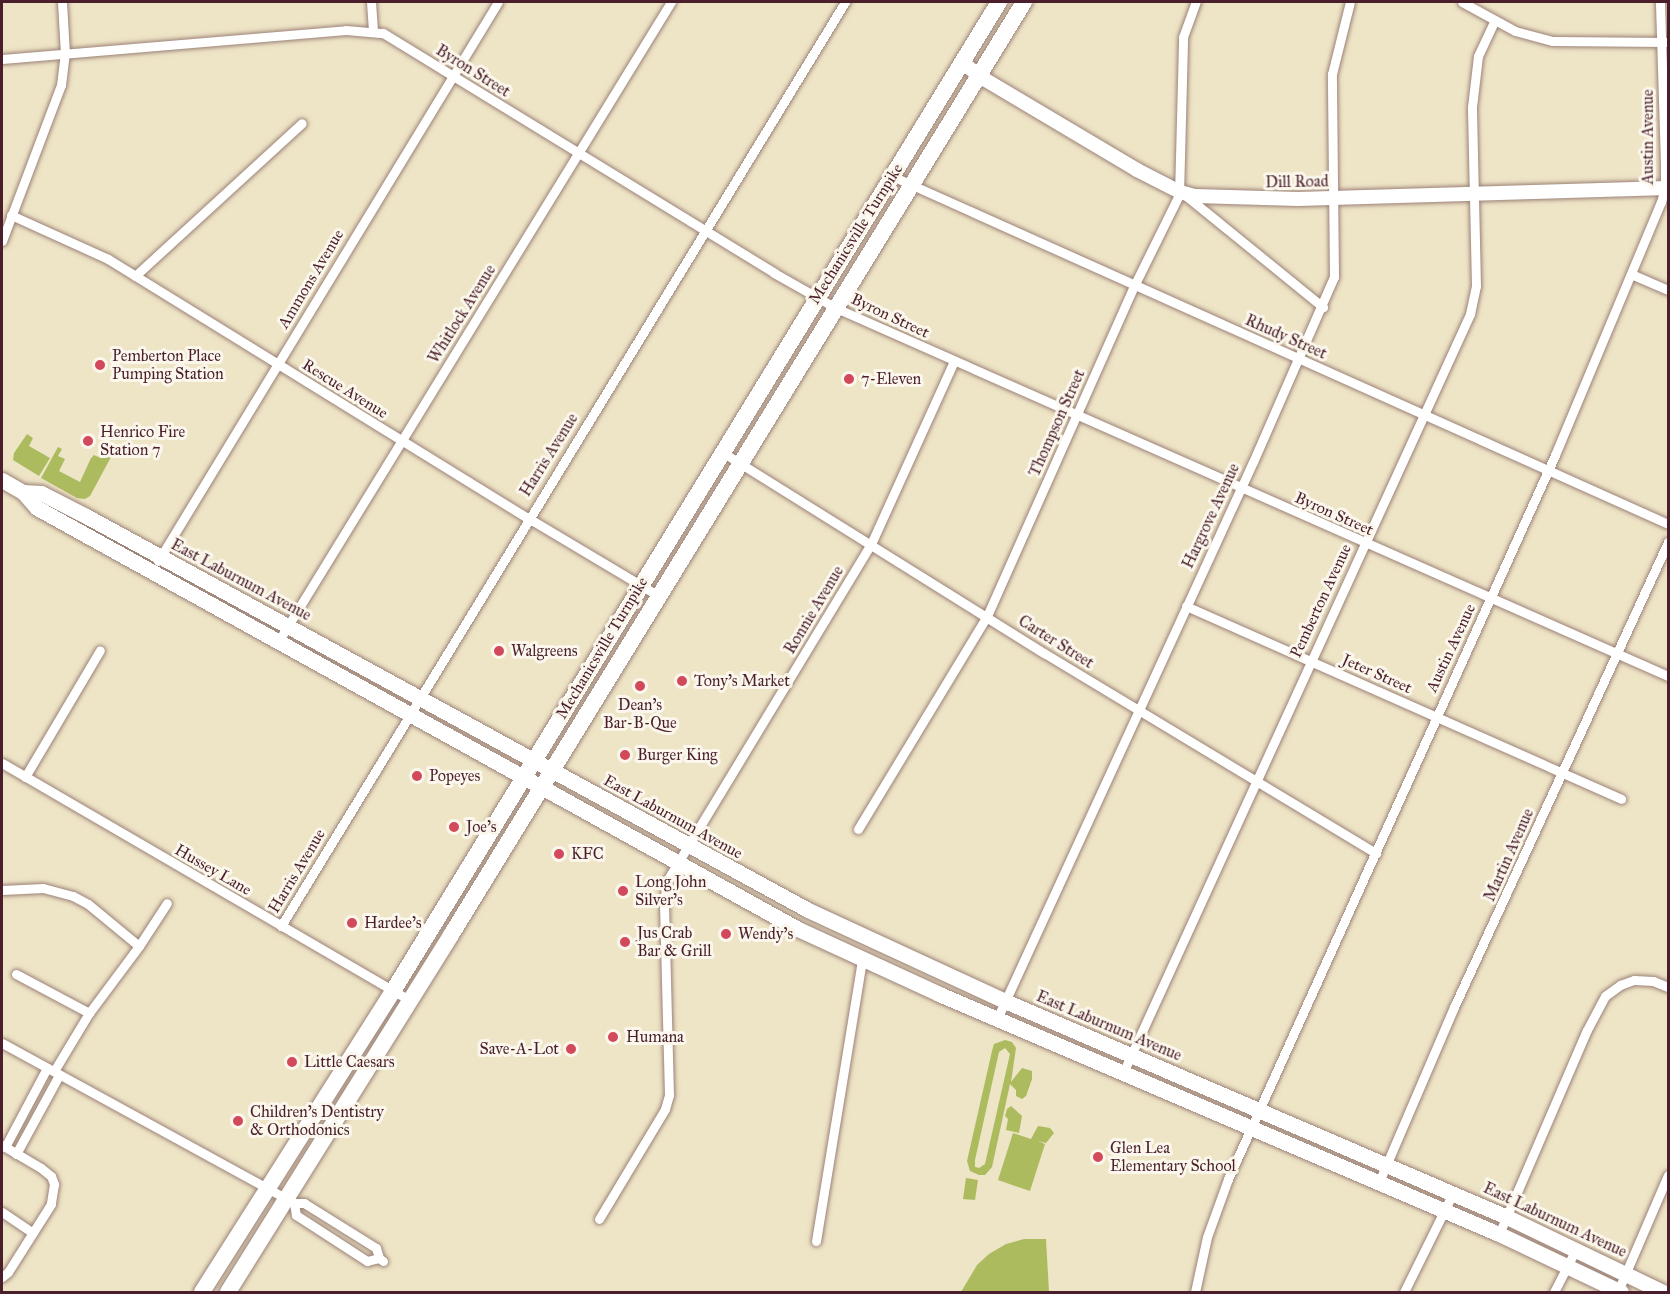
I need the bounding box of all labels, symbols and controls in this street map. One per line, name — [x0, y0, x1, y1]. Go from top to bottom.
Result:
street label: Byron Street — [432, 41, 514, 101]
street label: Austin Avenue — [1638, 89, 1658, 185]
street label: Mechanicsville Turnpike — [805, 160, 907, 308]
street label: Dill Road — [1265, 172, 1329, 192]
street label: Ammons Avenue — [274, 226, 348, 332]
street label: Whitlock Avenue — [424, 261, 500, 367]
street label: Byron Street — [848, 290, 932, 342]
street label: Rhudy Street — [1242, 310, 1330, 364]
place label: Pemberton Place Pumping Station — [112, 346, 224, 384]
street label: Rescue Avenue — [299, 355, 391, 423]
marker: Pemberton Place Pumping Station — [93, 358, 107, 372]
street label: Thompson Street — [1025, 366, 1089, 480]
place label: 7-Eleven — [861, 369, 921, 389]
marker: 7-Eleven — [842, 372, 856, 386]
street label: Harris Avenue — [516, 410, 582, 500]
place label: Henrico Fire Station 7 — [100, 422, 185, 460]
marker: Henrico Fire Station 7 — [81, 434, 95, 448]
street label: Hargrove Avenue — [1178, 460, 1244, 572]
street label: Byron Street — [1292, 488, 1376, 540]
street label: East Laburnum Avenue — [168, 535, 314, 625]
street label: Pemberton Avenue — [1286, 541, 1356, 661]
street label: Ronnie Avenue — [780, 563, 848, 657]
street label: Mechanicsville Turnpike — [552, 574, 652, 722]
street label: Austin Avenue — [1422, 601, 1480, 695]
street label: Carter Street — [1015, 611, 1097, 673]
place label: Walgreens — [511, 641, 578, 661]
marker: Walgreens — [492, 644, 506, 658]
street label: Jeter Street — [1339, 650, 1415, 698]
place label: Tony's Market — [694, 671, 790, 691]
marker: Tony's Market — [675, 674, 689, 688]
marker: Dean's Bar-B-Que — [633, 679, 647, 693]
place label: Dean's Bar-B-Que — [603, 695, 677, 733]
place label: Burger King — [637, 745, 718, 765]
marker: Burger King — [618, 748, 632, 762]
place label: Popeyes — [429, 766, 480, 786]
marker: Popeyes — [410, 769, 424, 783]
street label: East Laburnum Avenue — [600, 771, 746, 863]
street label: Martin Avenue — [1480, 806, 1538, 904]
place label: Joe's — [466, 817, 497, 837]
marker: Joe's — [447, 820, 461, 834]
street label: Harris Avenue — [264, 826, 330, 916]
street label: Hussey Lane — [171, 840, 255, 900]
place label: KFC — [571, 844, 604, 864]
marker: KFC — [552, 847, 566, 861]
place label: Long John Silver's — [635, 872, 706, 910]
marker: Long John Silver's — [616, 884, 630, 898]
place label: Hardee's — [364, 913, 422, 933]
marker: Hardee's — [345, 916, 359, 930]
place label: Jus Crab Bar & Grill — [637, 923, 712, 961]
place label: Wendy's — [738, 924, 793, 944]
marker: Wendy's — [719, 927, 733, 941]
marker: Jus Crab Bar & Grill — [618, 935, 632, 949]
street label: East Laburnum Avenue — [1033, 987, 1185, 1065]
place label: Humana — [626, 1027, 684, 1047]
marker: Humana — [604, 1028, 622, 1046]
place label: Save-A-Lot — [479, 1039, 559, 1059]
marker: Save-A-Lot — [564, 1042, 578, 1056]
place label: Little Caesars — [304, 1052, 395, 1072]
marker: Little Caesars — [285, 1055, 299, 1069]
place label: Children's Dentistry & Orthodonics — [250, 1102, 384, 1140]
marker: Children's Dentistry & Orthodonics — [231, 1114, 245, 1128]
place label: Glen Lea Elementary School — [1110, 1138, 1236, 1176]
marker: Glen Lea Elementary School — [1091, 1150, 1105, 1164]
street label: East Laburnum Avenue — [1480, 1178, 1630, 1262]

